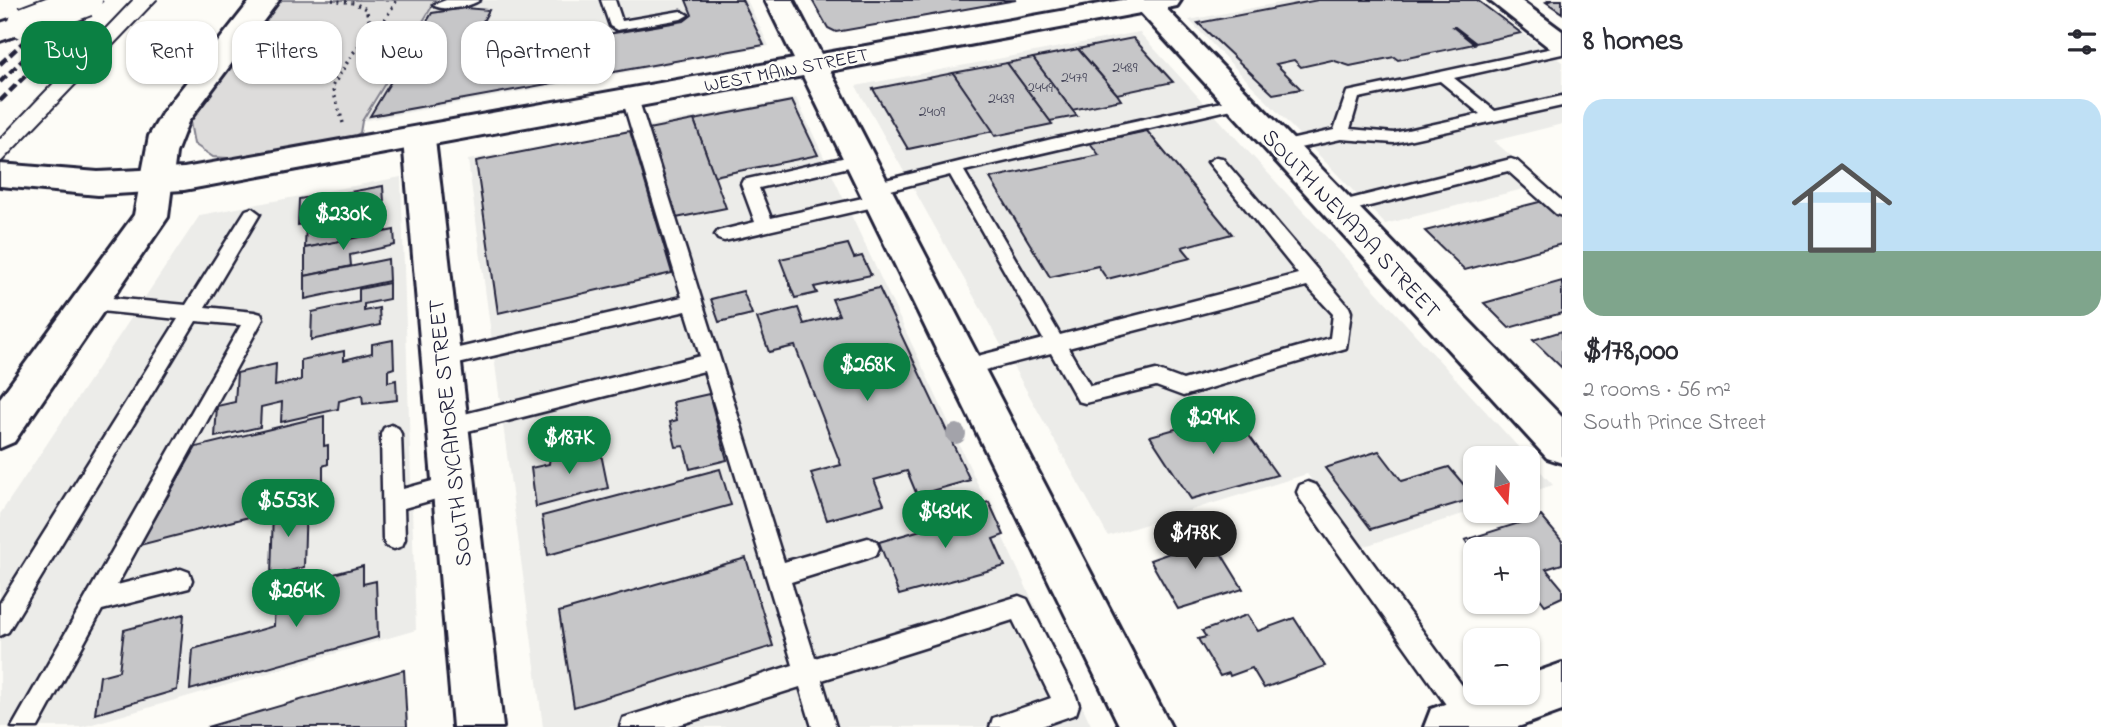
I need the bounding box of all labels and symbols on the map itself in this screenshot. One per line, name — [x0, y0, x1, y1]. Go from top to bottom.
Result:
street label: WEST MAIN STREET — [702, 42, 871, 101]
house number: 2489 — [1112, 56, 1138, 80]
house number: 2479 — [1061, 66, 1087, 90]
house number: 2449 — [1027, 76, 1053, 100]
house number: 2439 — [988, 87, 1014, 111]
house number: 2409 — [919, 100, 945, 124]
street label: SOUTH NEVADA STREET — [1253, 122, 1447, 327]
pin: $230K — [294, 192, 392, 252]
street label: SOUTH SYCAMORE STREET — [421, 297, 482, 568]
pin: $268K — [818, 344, 916, 403]
pin: $294K — [1164, 396, 1262, 456]
pin: $187K — [520, 416, 618, 476]
north arrow — [1463, 446, 1540, 523]
pin: $553K — [239, 480, 337, 539]
pin: $434K — [896, 490, 994, 550]
pin: $178K — [1146, 512, 1244, 571]
pin: $264K — [247, 570, 345, 629]

